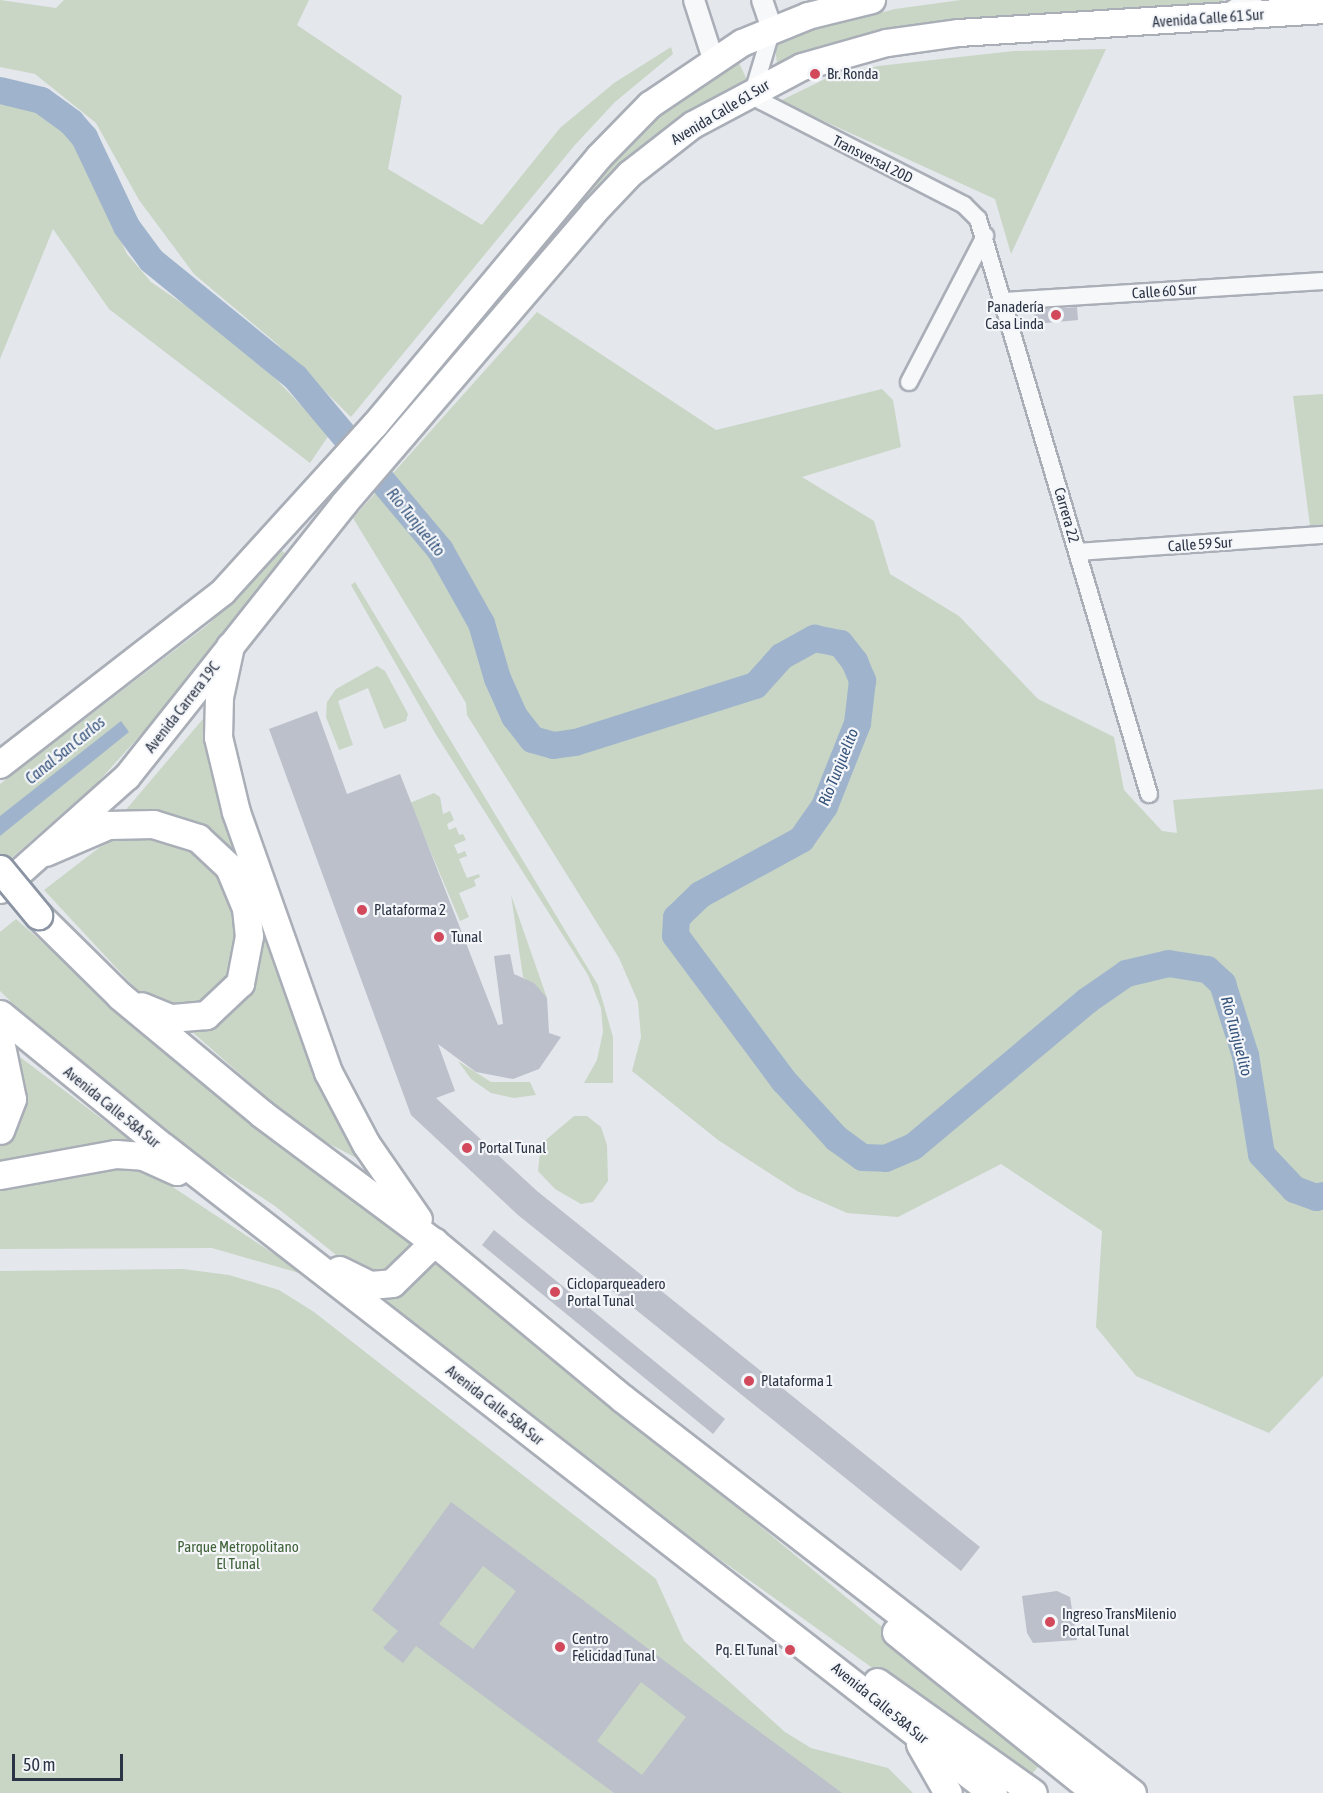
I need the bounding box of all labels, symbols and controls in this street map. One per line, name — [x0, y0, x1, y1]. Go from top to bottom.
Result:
street label: Avenida Calle 61 Sur — [1152, 5, 1264, 31]
place label: Br. Ronda — [827, 65, 879, 83]
marker: Br. Ronda — [808, 67, 822, 81]
street label: Avenida Calle 61 Sur — [668, 76, 772, 148]
street label: Transversal 20D — [830, 131, 916, 187]
street label: Calle 60 Sur — [1131, 280, 1197, 302]
place label: Panadería Casa Linda — [985, 297, 1044, 332]
marker: Panadería Casa Linda — [1049, 308, 1063, 322]
water label: Río Tunjuelito — [383, 484, 449, 560]
street label: Carrera 22 — [1051, 485, 1083, 545]
street label: Calle 59 Sur — [1167, 533, 1233, 555]
street label: Avenida Carrera 19C — [141, 658, 223, 756]
water label: Canal San Carlos — [21, 712, 109, 788]
water label: Río Tunjuelito — [814, 726, 862, 808]
place label: Plataforma 2 — [374, 901, 446, 919]
marker: Plataforma 2 — [355, 903, 369, 917]
place label: Tunal — [451, 928, 482, 946]
marker: Tunal — [432, 930, 446, 944]
water label: Río Tunjuelito — [1217, 994, 1257, 1078]
street label: Avenida Calle 58A Sur — [60, 1063, 164, 1151]
place label: Portal Tunal — [479, 1139, 546, 1157]
marker: Portal Tunal — [460, 1141, 474, 1155]
place label: Cicloparqueadero Portal Tunal — [567, 1274, 666, 1309]
marker: Cicloparqueadero Portal Tunal — [548, 1285, 562, 1299]
street label: Avenida Calle 58A Sur — [443, 1361, 547, 1449]
place label: Plataforma 1 — [761, 1372, 833, 1390]
marker: Plataforma 1 — [742, 1374, 756, 1388]
park label: Parque Metropolitano El Tunal — [177, 1537, 299, 1572]
place label: Ingreso TransMilenio Portal Tunal — [1062, 1604, 1176, 1639]
marker: Ingreso TransMilenio Portal Tunal — [1043, 1615, 1057, 1629]
place label: Centro Felicidad Tunal — [572, 1629, 656, 1664]
marker: Centro Felicidad Tunal — [553, 1640, 567, 1654]
place label: Pq. El Tunal — [715, 1641, 778, 1659]
marker: Pq. El Tunal — [783, 1643, 797, 1657]
street label: Avenida Calle 58A Sur — [828, 1659, 932, 1747]
scale bar — [15, 1742, 126, 1780]
text: 50 m — [23, 1754, 55, 1775]

